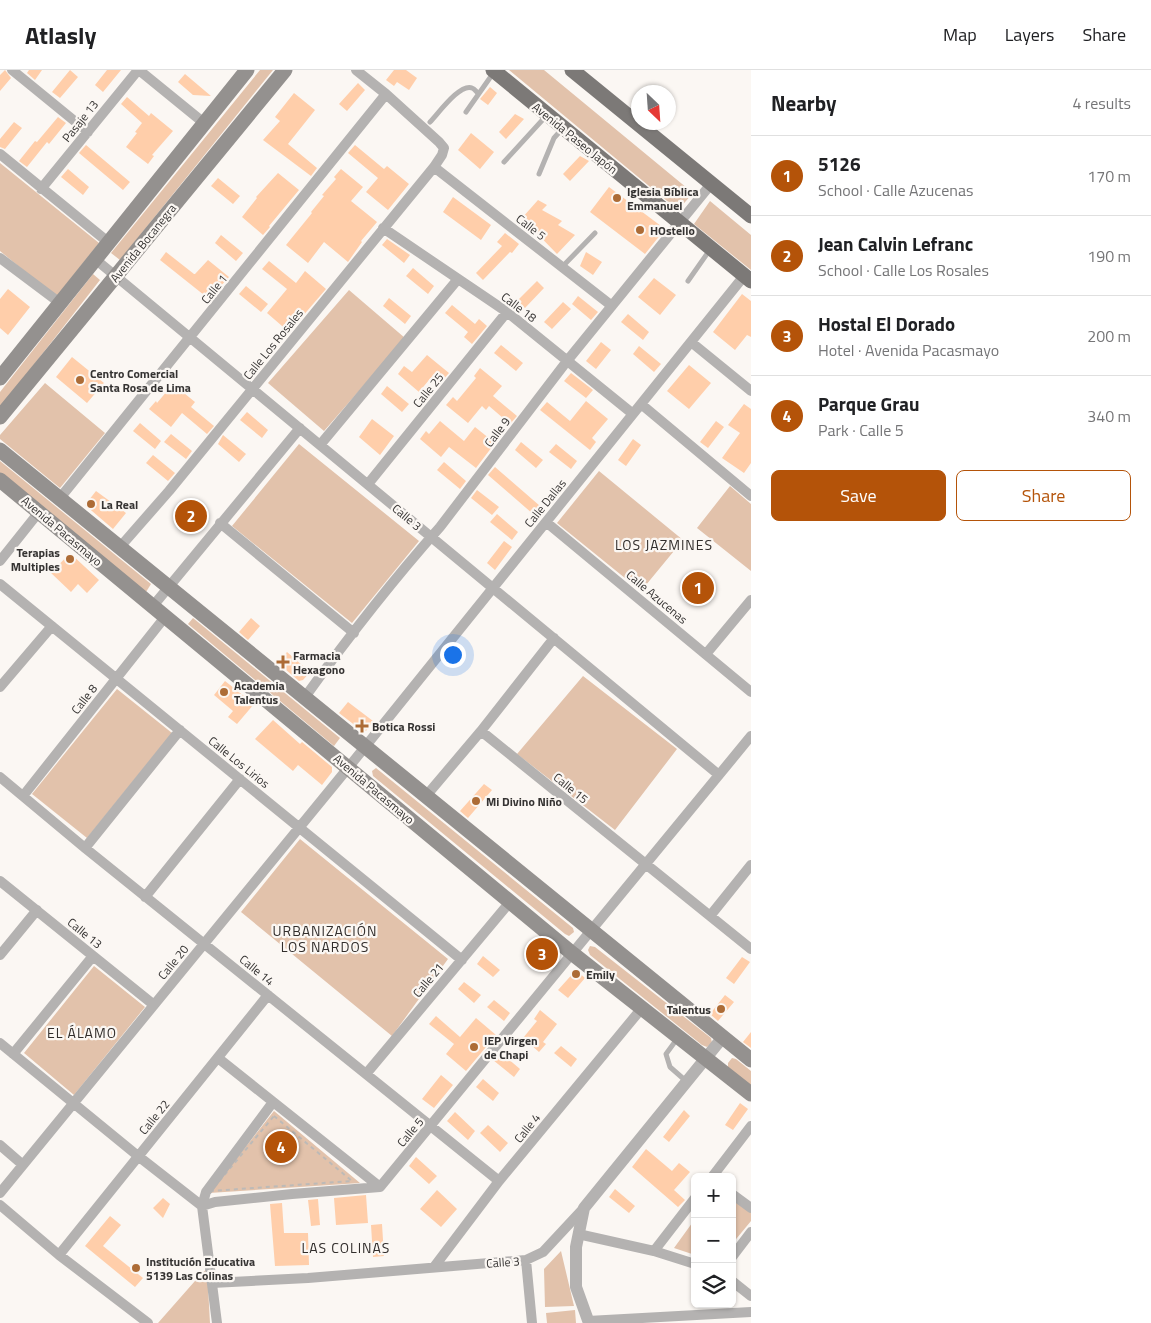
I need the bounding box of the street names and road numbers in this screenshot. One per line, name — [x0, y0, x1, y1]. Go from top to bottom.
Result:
street label: Pasaje 13 — [57, 96, 103, 146]
street label: Avenida Paseo Japón — [528, 98, 622, 178]
street label: Avenida Bocanegra — [105, 200, 181, 286]
street label: Calle 5 — [512, 209, 550, 245]
street label: Calle 1 — [196, 270, 232, 308]
street label: Calle 18 — [497, 287, 541, 327]
street label: Calle Los Rosales — [238, 304, 308, 384]
street label: Calle 25 — [408, 368, 448, 412]
street label: Calle 9 — [479, 413, 515, 451]
street label: Calle Dallas — [519, 474, 571, 531]
street label: Avenida Pacasmayo — [17, 491, 107, 571]
street label: Calle 3 — [388, 499, 426, 535]
street label: Calle Azucenas — [622, 566, 692, 629]
street label: Calle 8 — [66, 680, 102, 718]
street label: Calle Los Lirios — [204, 731, 274, 793]
street label: Avenida Pacasmayo — [329, 749, 419, 829]
street label: Calle 15 — [549, 768, 593, 808]
street label: Calle 13 — [63, 913, 107, 953]
street label: Calle 20 — [153, 940, 193, 984]
street label: Calle 14 — [235, 950, 279, 990]
street label: Calle 21 — [408, 958, 448, 1002]
street label: Calle 22 — [134, 1095, 174, 1139]
street label: Calle 4 — [509, 1109, 545, 1147]
street label: Calle 5 — [392, 1113, 428, 1151]
street label: Calle 3 — [486, 1251, 520, 1273]

